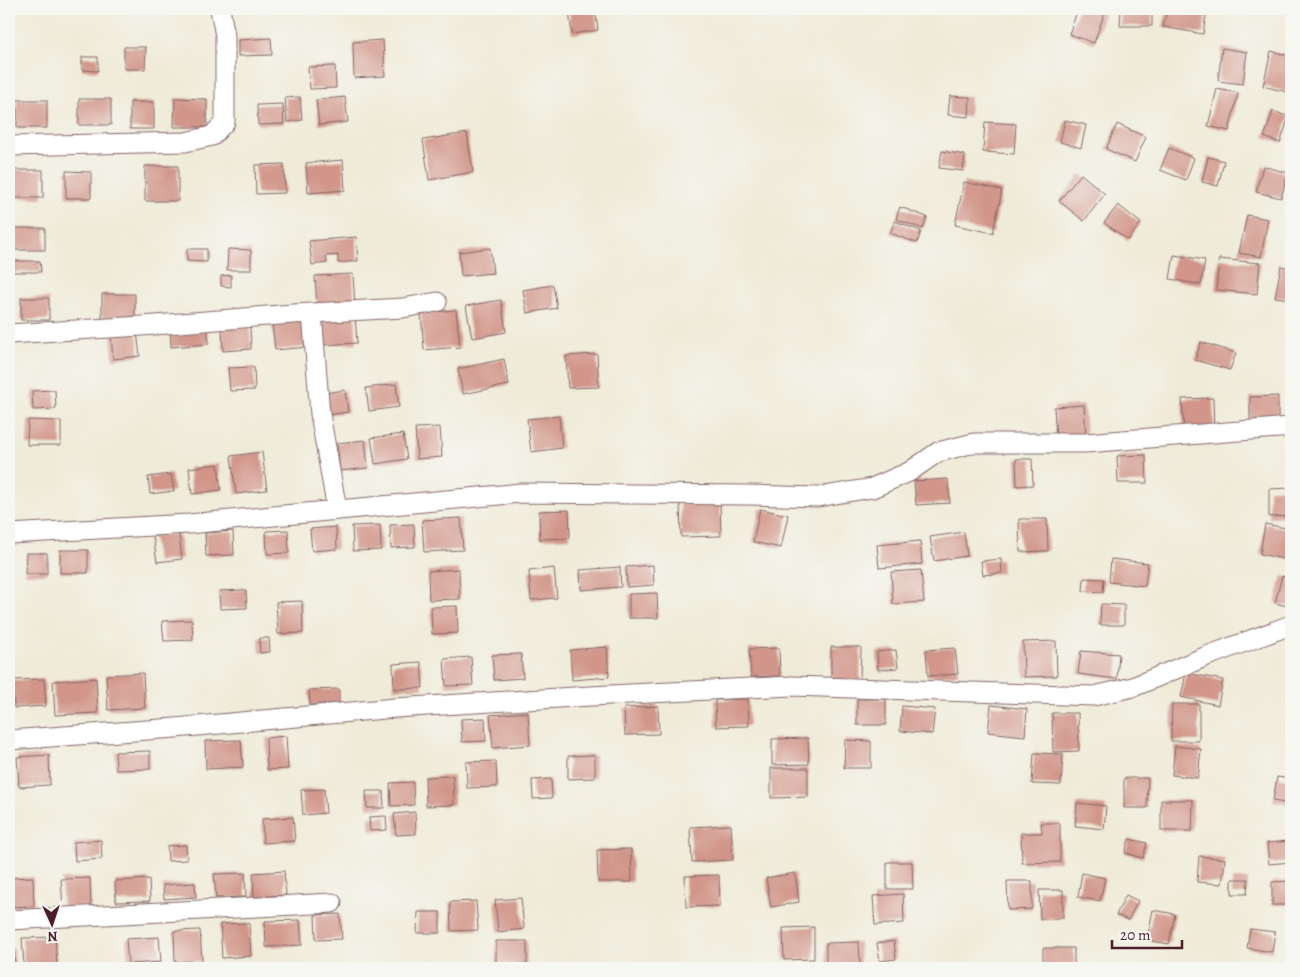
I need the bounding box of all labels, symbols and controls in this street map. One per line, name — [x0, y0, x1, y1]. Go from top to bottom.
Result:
north arrow — [28, 900, 78, 950]
scale bar — [1112, 917, 1182, 949]
text: 20 m — [1120, 925, 1151, 945]
text: N — [47, 927, 58, 946]

